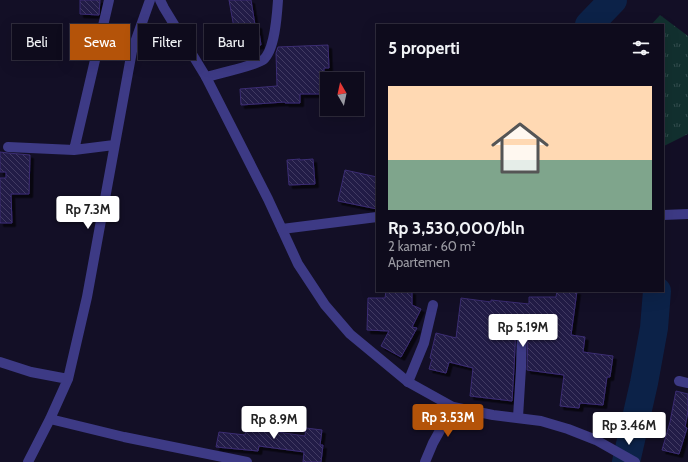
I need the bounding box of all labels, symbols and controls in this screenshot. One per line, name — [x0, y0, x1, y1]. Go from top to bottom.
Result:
chip: Beli — [12, 24, 62, 60]
chip: Sewa — [70, 24, 130, 60]
chip: Filter — [138, 24, 196, 60]
chip: Baru — [204, 24, 259, 60]
icon: filters — [630, 37, 652, 59]
text: 5 properti — [388, 38, 460, 58]
north arrow — [320, 72, 364, 116]
map controls — [320, 72, 364, 116]
icon: home — [484, 112, 556, 184]
pin: Rp 7.3M — [51, 196, 125, 230]
text: Rp 7.3M — [65, 201, 111, 217]
text: Rp 3,530,000/bln — [388, 218, 525, 238]
text: 2 kamar · 60 m² — [388, 238, 476, 254]
text: Apartemen — [388, 254, 450, 270]
pin: Rp 5.19M — [482, 314, 564, 348]
text: Rp 5.19M — [498, 319, 548, 335]
pin: Rp 3.53M — [407, 404, 489, 438]
pin: Rp 8.9M — [237, 406, 311, 440]
text: Rp 3.53M — [421, 409, 475, 425]
text: Rp 8.9M — [251, 411, 297, 427]
pin: Rp 3.46M — [588, 412, 670, 446]
text: Rp 3.46M — [602, 417, 656, 433]

